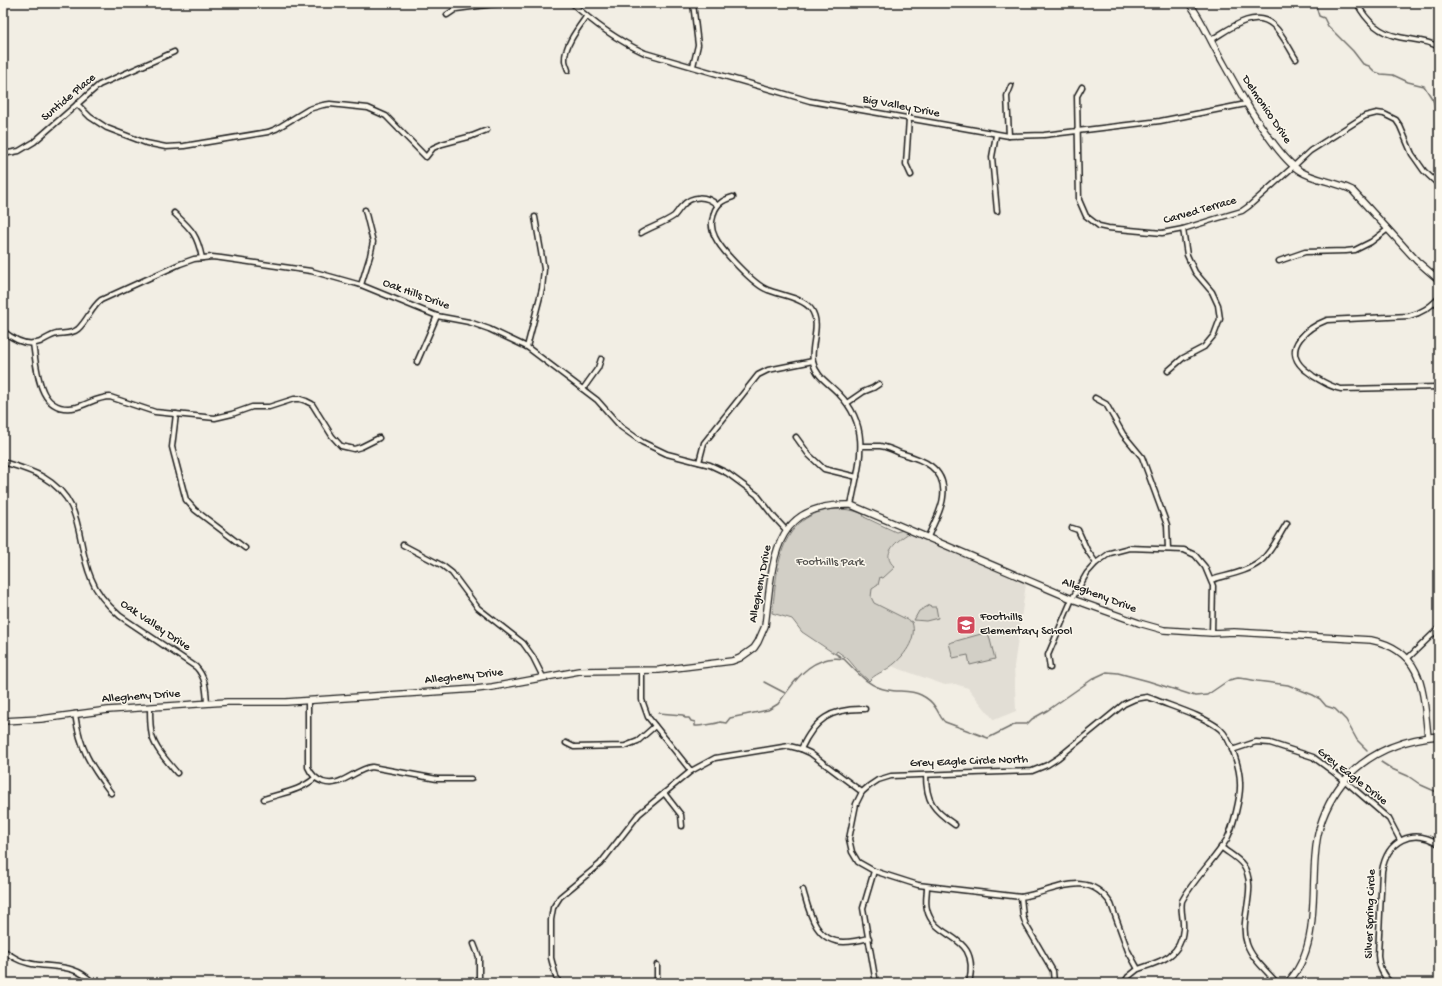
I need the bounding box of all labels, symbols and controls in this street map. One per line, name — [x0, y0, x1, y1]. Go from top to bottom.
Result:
street label: Suntide Place — [39, 71, 100, 125]
street label: Delmonico Drive — [1238, 73, 1294, 147]
street label: Big Valley Drive — [860, 92, 941, 121]
street label: Carved Terrace — [1162, 194, 1239, 228]
street label: Oak Hills Drive — [381, 276, 452, 314]
street label: Allegheny Drive — [747, 543, 776, 624]
park label: Foothills Park — [795, 556, 866, 570]
street label: Allegheny Drive — [1060, 575, 1139, 617]
street label: Oak Valley Drive — [117, 597, 193, 655]
place label: Foothills Elementary School — [979, 611, 1073, 639]
school or university icon: Foothills Elementary School — [955, 614, 977, 636]
street label: Allegheny Drive — [424, 666, 505, 688]
street label: Allegheny Drive — [101, 687, 182, 707]
street label: Grey Eagle Drive — [1314, 745, 1391, 809]
street label: Grey Eagle Circle North — [910, 753, 1029, 771]
street label: Silver Spring Circle — [1362, 868, 1380, 959]

